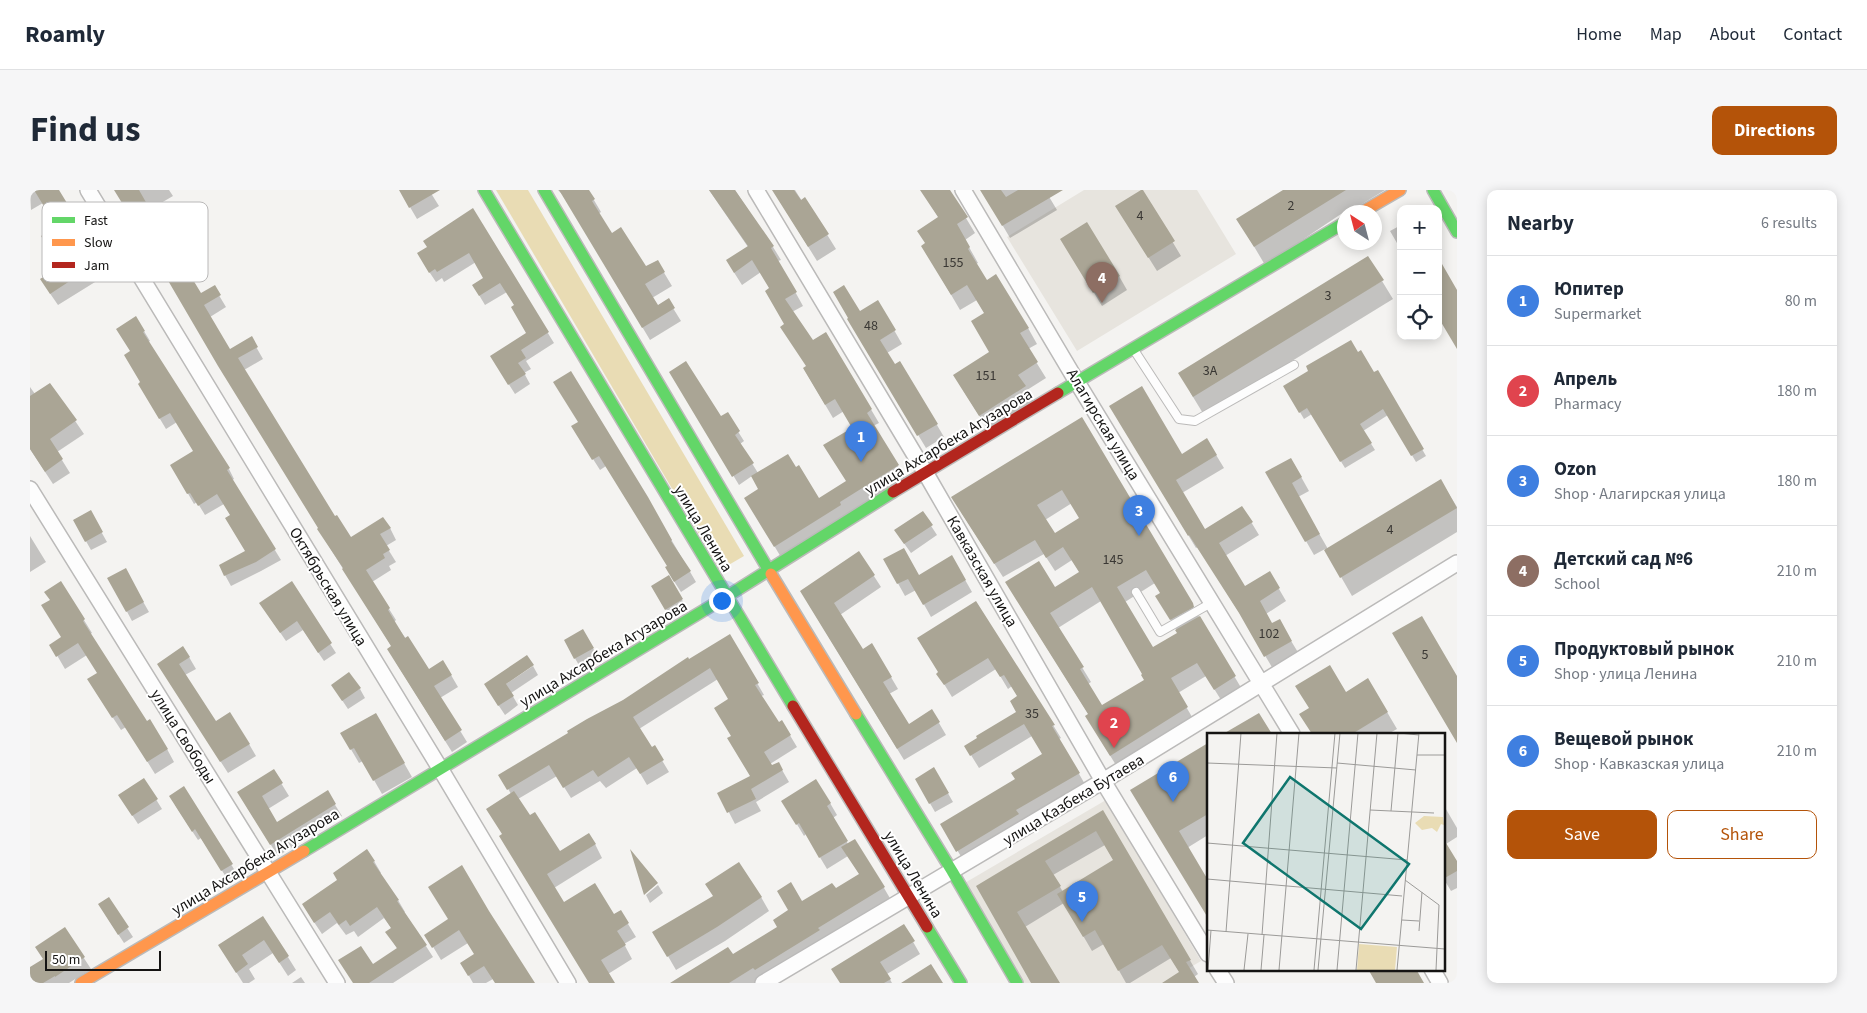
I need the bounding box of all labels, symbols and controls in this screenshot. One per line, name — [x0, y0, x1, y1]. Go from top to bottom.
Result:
text: Roamly — [25, 17, 105, 52]
text: Home — [1576, 22, 1622, 47]
text: Map — [1650, 22, 1682, 47]
text: About — [1710, 22, 1755, 47]
text: Contact — [1783, 22, 1842, 47]
text: Find us — [30, 105, 140, 155]
button: Directions — [1712, 106, 1837, 155]
house number: 2 — [1288, 196, 1295, 216]
legend — [42, 202, 208, 282]
north arrow — [1337, 205, 1382, 250]
map controls — [1397, 205, 1442, 340]
button: + — [1397, 205, 1442, 250]
house number: 4 — [1137, 206, 1144, 226]
text: Nearby — [1507, 208, 1574, 238]
text: Fast — [84, 211, 108, 231]
text: 6 results — [1761, 212, 1817, 234]
text: Slow — [84, 233, 113, 253]
button: − — [1397, 250, 1442, 295]
house number: 155 — [943, 253, 963, 273]
text: Jam — [84, 256, 109, 276]
pin: 4 — [1086, 262, 1118, 303]
text: Юпитер — [1554, 276, 1624, 303]
house number: 3 — [1325, 286, 1332, 306]
text: 1 — [1519, 290, 1527, 312]
text: 80 m — [1785, 290, 1817, 312]
button: locate — [1397, 295, 1442, 340]
text: Supermarket — [1554, 303, 1641, 325]
house number: 48 — [864, 316, 878, 336]
house number: 3А — [1203, 361, 1218, 381]
street label: Алагирская улица — [1061, 365, 1145, 484]
house number: 151 — [976, 366, 996, 386]
text: Апрель — [1554, 366, 1617, 393]
text: 2 — [1519, 380, 1527, 402]
text: 180 m — [1777, 380, 1817, 402]
street label: улица Ахсарбека Агузарова — [861, 383, 1036, 501]
text: Pharmacy — [1554, 393, 1622, 415]
pin: 1 — [845, 421, 877, 462]
text: Ozon — [1554, 456, 1597, 483]
text: 3 — [1519, 470, 1527, 492]
text: 180 m — [1777, 470, 1817, 492]
street label: улица Ленина — [668, 481, 738, 576]
text: Shop · Алагирская улица — [1554, 483, 1726, 505]
pin: 3 — [1123, 495, 1155, 536]
street label: Кавказская улица — [941, 512, 1023, 631]
house number: 4 — [1387, 520, 1394, 540]
street label: Октябрьская улица — [284, 523, 372, 650]
text: Детский сад №6 — [1554, 546, 1693, 573]
house number: 145 — [1103, 550, 1123, 570]
text: 4 — [1519, 560, 1527, 582]
text: 210 m — [1777, 560, 1817, 582]
text: School — [1554, 573, 1600, 595]
your location — [709, 588, 735, 614]
street label: улица Ахсарбека Агузарова — [516, 595, 691, 713]
house number: 102 — [1259, 624, 1279, 644]
text: Продуктовый рынок — [1554, 636, 1734, 663]
house number: 5 — [1422, 645, 1429, 665]
text: 5 — [1519, 650, 1527, 672]
text: 210 m — [1777, 650, 1817, 672]
text: Shop · улица Ленина — [1554, 663, 1697, 685]
street label: улица Свободы — [145, 685, 221, 788]
house number: 35 — [1025, 704, 1039, 724]
pin: 2 — [1098, 707, 1130, 748]
text: Вещевой рынок — [1554, 726, 1693, 753]
inset map — [1207, 733, 1444, 970]
text: 6 — [1519, 740, 1527, 762]
text: 210 m — [1777, 740, 1817, 762]
street label: улица Казбека Бутаева — [999, 749, 1148, 851]
text: Shop · Кавказская улица — [1554, 753, 1724, 775]
pin: 6 — [1157, 761, 1189, 802]
street label: улица Ахсарбека Агузарова — [168, 803, 343, 921]
button: Save — [1507, 810, 1657, 859]
button: Share — [1667, 810, 1817, 859]
street label: улица Ленина — [878, 827, 948, 922]
pin: 5 — [1066, 881, 1098, 922]
scale bar — [45, 948, 161, 971]
text: 50 m — [52, 950, 80, 970]

